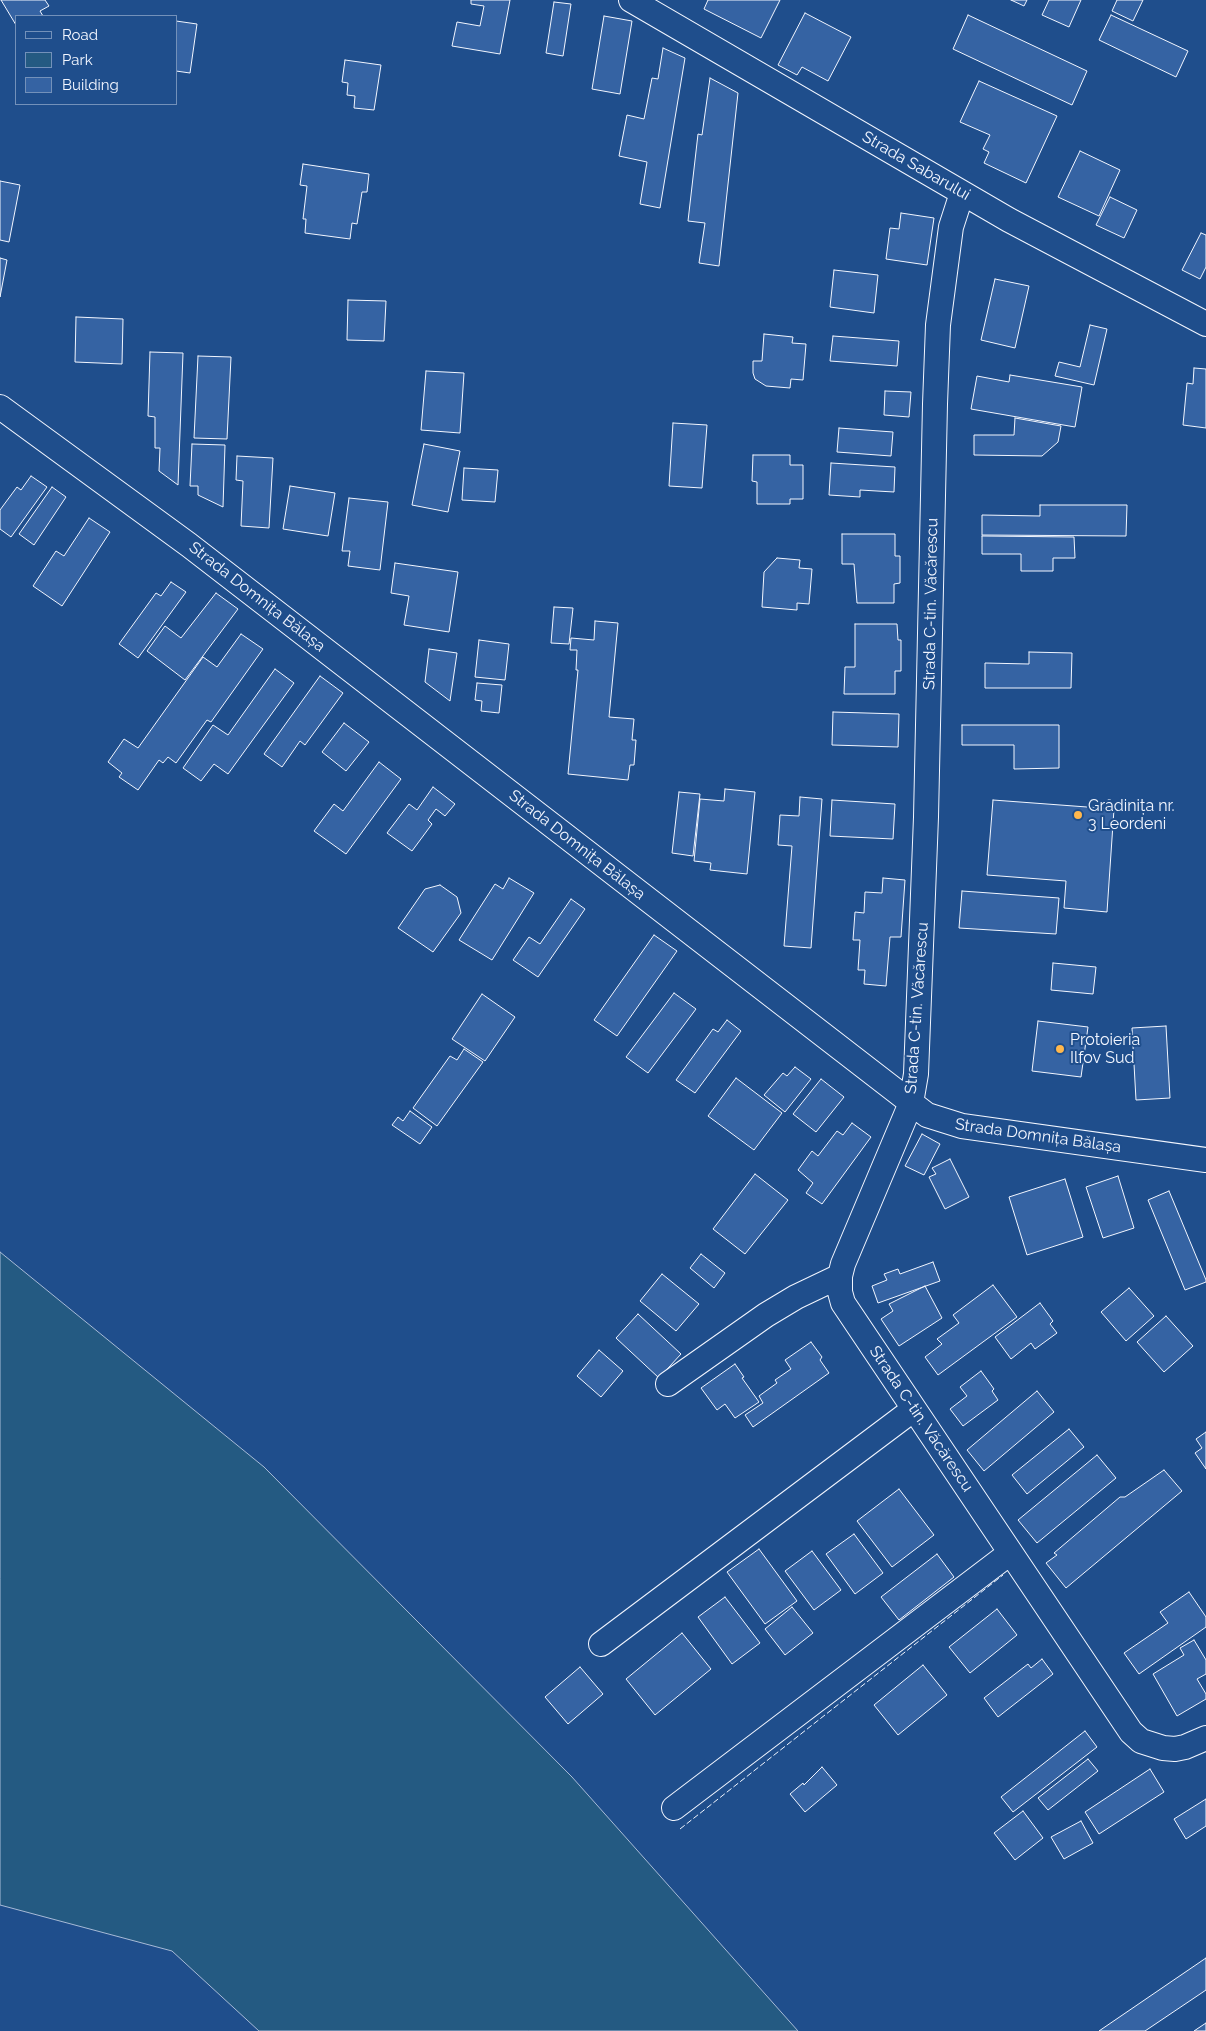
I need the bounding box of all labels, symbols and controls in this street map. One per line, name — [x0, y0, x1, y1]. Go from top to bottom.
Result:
legend — [15, 15, 178, 105]
text: Road — [62, 26, 98, 44]
text: Park — [62, 51, 93, 69]
text: Building — [62, 76, 119, 94]
street label: Strada Sabarului — [859, 127, 973, 205]
street label: Strada C-tin. Văcărescu — [920, 518, 942, 690]
street label: Strada Domnița Bălașa — [185, 538, 329, 656]
street label: Strada Domnița Bălașa — [505, 786, 649, 904]
place label: Grădinița nr. 3 Leordeni — [1088, 796, 1175, 834]
marker: Grădinița nr. 3 Leordeni — [1072, 809, 1084, 821]
street label: Strada C-tin. Văcărescu — [901, 922, 933, 1094]
place label: Protoieria Ilfov Sud — [1070, 1030, 1140, 1068]
marker: Protoieria Ilfov Sud — [1054, 1043, 1066, 1055]
street label: Strada Domnița Bălașa — [954, 1115, 1122, 1157]
street label: Strada C-tin. Văcărescu — [865, 1342, 977, 1496]

